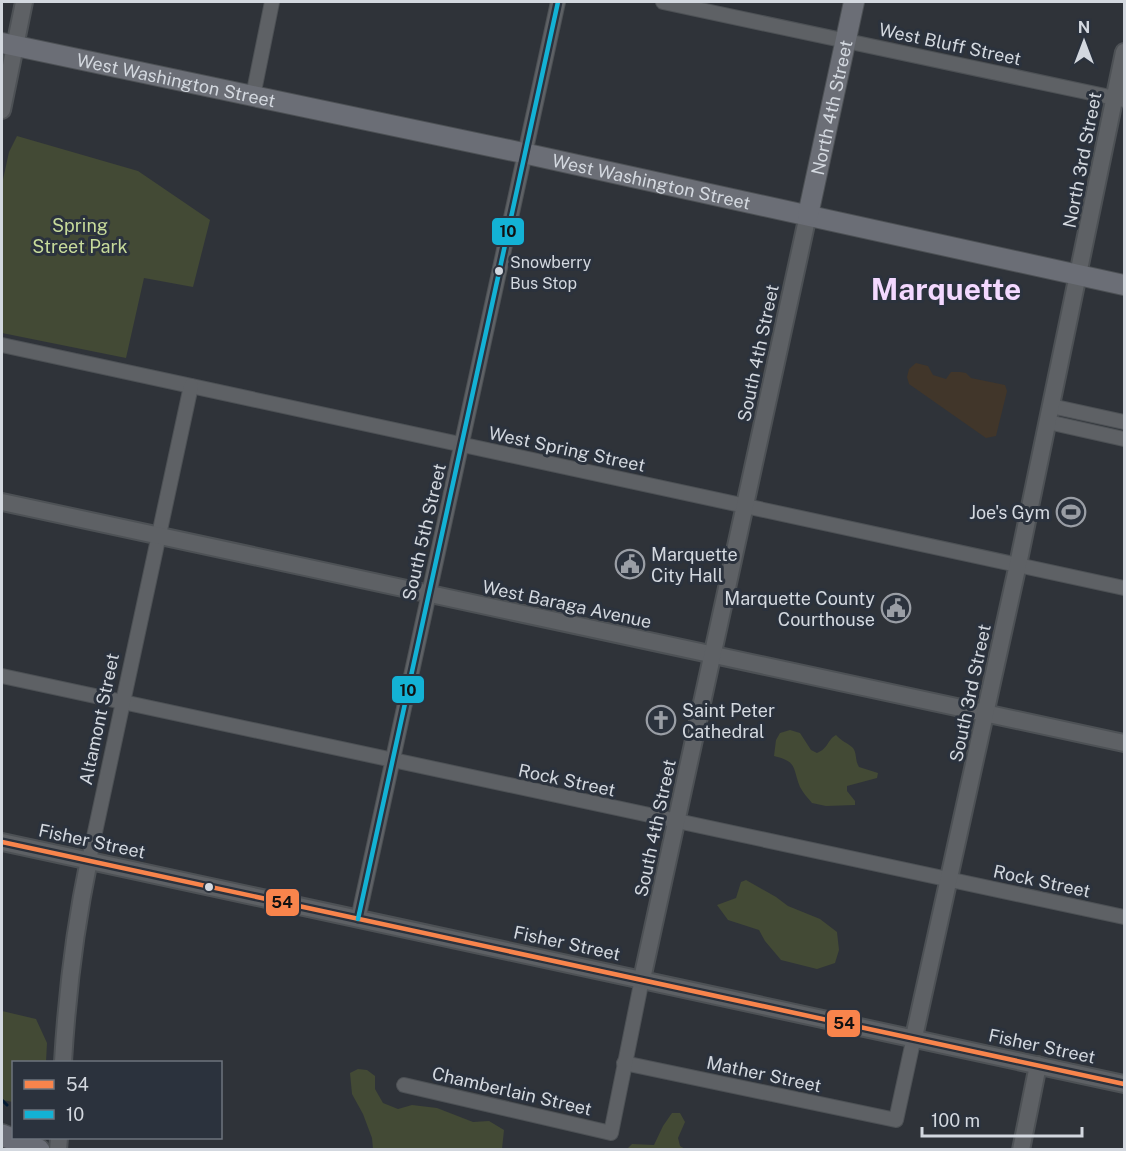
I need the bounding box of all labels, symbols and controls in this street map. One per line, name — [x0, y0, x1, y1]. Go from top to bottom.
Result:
north arrow — [1054, 12, 1114, 72]
text: N — [1078, 18, 1090, 37]
street label: West Bluff Street — [877, 19, 1023, 69]
street label: North 4th Street — [806, 38, 856, 177]
street label: West Washington Street — [75, 49, 278, 111]
street label: North 3rd Street — [1059, 90, 1105, 230]
street label: West Washington Street — [550, 149, 753, 213]
park label: Spring Street Park — [32, 215, 128, 257]
line badge: 10 — [491, 217, 525, 246]
text: 10 — [499, 222, 517, 241]
place label: Snowberry Bus Stop — [510, 253, 592, 293]
marker: Snowberry Bus Stop — [493, 265, 505, 277]
district label: Marquette — [871, 271, 1021, 307]
street label: South 4th Street — [733, 282, 783, 424]
street label: West Spring Street — [487, 422, 647, 476]
street label: South 5th Street — [398, 461, 450, 603]
sports icon: Joe's Gym — [1055, 496, 1087, 528]
place label: Joe's Gym — [969, 502, 1050, 523]
place label: Marquette City Hall — [651, 544, 738, 586]
public building icon: Marquette City Hall — [614, 548, 646, 580]
street label: West Baraga Avenue — [480, 576, 654, 632]
place label: Marquette County Courthouse — [724, 588, 875, 630]
public building icon: Marquette County Courthouse — [880, 592, 912, 624]
street label: South 3rd Street — [945, 622, 995, 764]
street label: Altamont Street — [75, 651, 123, 787]
line badge: 10 — [391, 675, 425, 704]
text: 10 — [399, 681, 417, 700]
place label: Saint Peter Cathedral — [682, 700, 775, 742]
church icon: Saint Peter Cathedral — [645, 704, 677, 736]
street label: South 4th Street — [630, 757, 680, 899]
street label: Rock Street — [517, 759, 617, 801]
street label: Fisher Street — [37, 819, 147, 863]
street label: Rock Street — [992, 860, 1092, 902]
unlabelled marker — [203, 881, 215, 893]
line badge: 54 — [265, 888, 300, 917]
text: 54 — [271, 893, 293, 912]
street label: Fisher Street — [512, 921, 622, 965]
line badge: 54 — [826, 1009, 861, 1038]
text: 54 — [833, 1014, 855, 1033]
street label: Fisher Street — [987, 1024, 1097, 1068]
street label: Mather Street — [705, 1052, 823, 1096]
legend — [12, 1061, 222, 1139]
street label: Chamberlain Street — [430, 1062, 594, 1120]
text: 54 — [66, 1074, 89, 1095]
scale bar — [922, 1100, 1082, 1138]
text: 10 — [66, 1104, 84, 1125]
text: 100 m — [931, 1110, 980, 1131]

